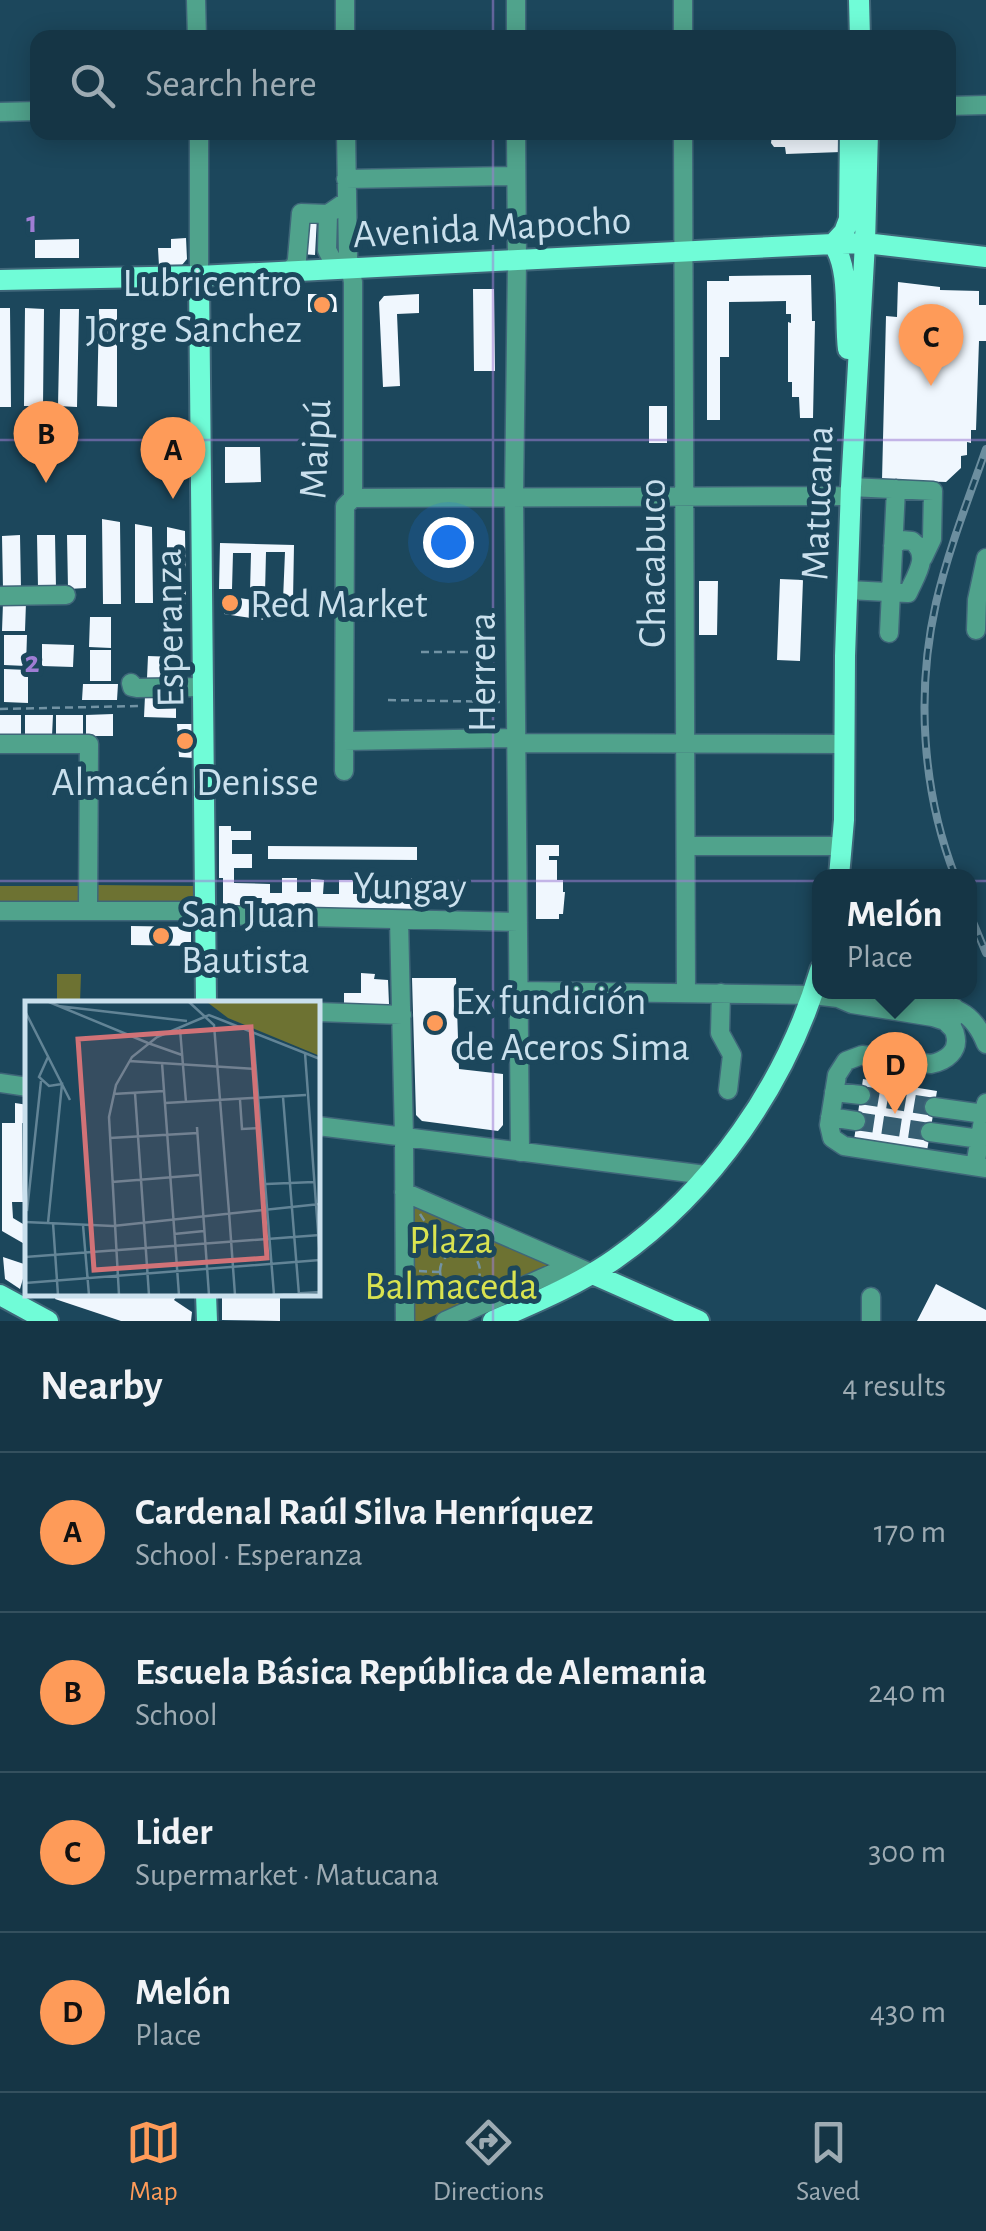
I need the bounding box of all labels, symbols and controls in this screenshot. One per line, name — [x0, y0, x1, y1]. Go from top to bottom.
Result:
search box — [30, 30, 956, 140]
icon: search — [65, 58, 120, 113]
text: Search here — [145, 66, 317, 104]
street label: Avenida Mapocho — [352, 201, 632, 255]
text: 1 — [26, 206, 38, 238]
place label: Lubricentro Jorge Sanchez — [86, 264, 302, 350]
marker: Lubricentro Jorge Sanchez — [311, 294, 333, 316]
pin: C — [898, 304, 964, 386]
street label: Maipú — [293, 398, 339, 500]
pin: B — [13, 400, 78, 483]
pin: A — [140, 416, 206, 499]
street label: Matucana — [795, 425, 841, 581]
street label: Chacabuco — [633, 478, 673, 648]
your location — [423, 517, 474, 568]
street label: Esperanza — [149, 548, 191, 708]
place label: Red Market — [250, 585, 428, 625]
marker: Red Market — [219, 592, 241, 614]
street label: Herrera — [463, 612, 503, 732]
text: 2 — [24, 646, 40, 678]
marker: Almacén Denisse — [174, 730, 196, 752]
place label: Almacén Denisse — [51, 763, 319, 803]
street label: Yungay — [353, 866, 467, 908]
popup — [812, 869, 977, 999]
place label: San Juan Bautista — [181, 895, 316, 981]
text: Melón — [846, 896, 943, 934]
marker: San Juan Bautista — [150, 925, 172, 947]
text: Place — [846, 941, 913, 973]
place label: Ex fundición de Aceros Sima — [455, 982, 690, 1068]
inset map — [25, 1001, 320, 1296]
marker: Ex fundición de Aceros Sima — [424, 1012, 446, 1034]
pin: D — [862, 1032, 928, 1114]
park label: Plaza Balmaceda — [364, 1221, 538, 1307]
text: Nearby — [40, 1365, 163, 1407]
text: 4 results — [842, 1370, 946, 1402]
text: Cardenal Raúl Silva Henríquez — [135, 1494, 593, 1532]
text: A — [63, 1516, 82, 1548]
text: 170 m — [874, 1516, 946, 1548]
text: School · Esperanza — [135, 1539, 363, 1571]
text: Escuela Básica República de Alemania — [135, 1654, 707, 1692]
text: B — [63, 1676, 82, 1708]
text: 240 m — [868, 1676, 946, 1708]
text: School — [135, 1699, 218, 1731]
text: Lider — [135, 1814, 213, 1852]
text: C — [64, 1836, 81, 1868]
text: 300 m — [868, 1836, 946, 1868]
text: Supermarket · Matucana — [135, 1859, 439, 1891]
text: Melón — [135, 1974, 231, 2012]
text: D — [62, 1996, 83, 2028]
text: 430 m — [870, 1996, 946, 2028]
text: Place — [135, 2019, 201, 2051]
tab: Map — [126, 2115, 181, 2209]
tab: Directions — [433, 2115, 544, 2209]
tab: Saved — [796, 2115, 860, 2209]

